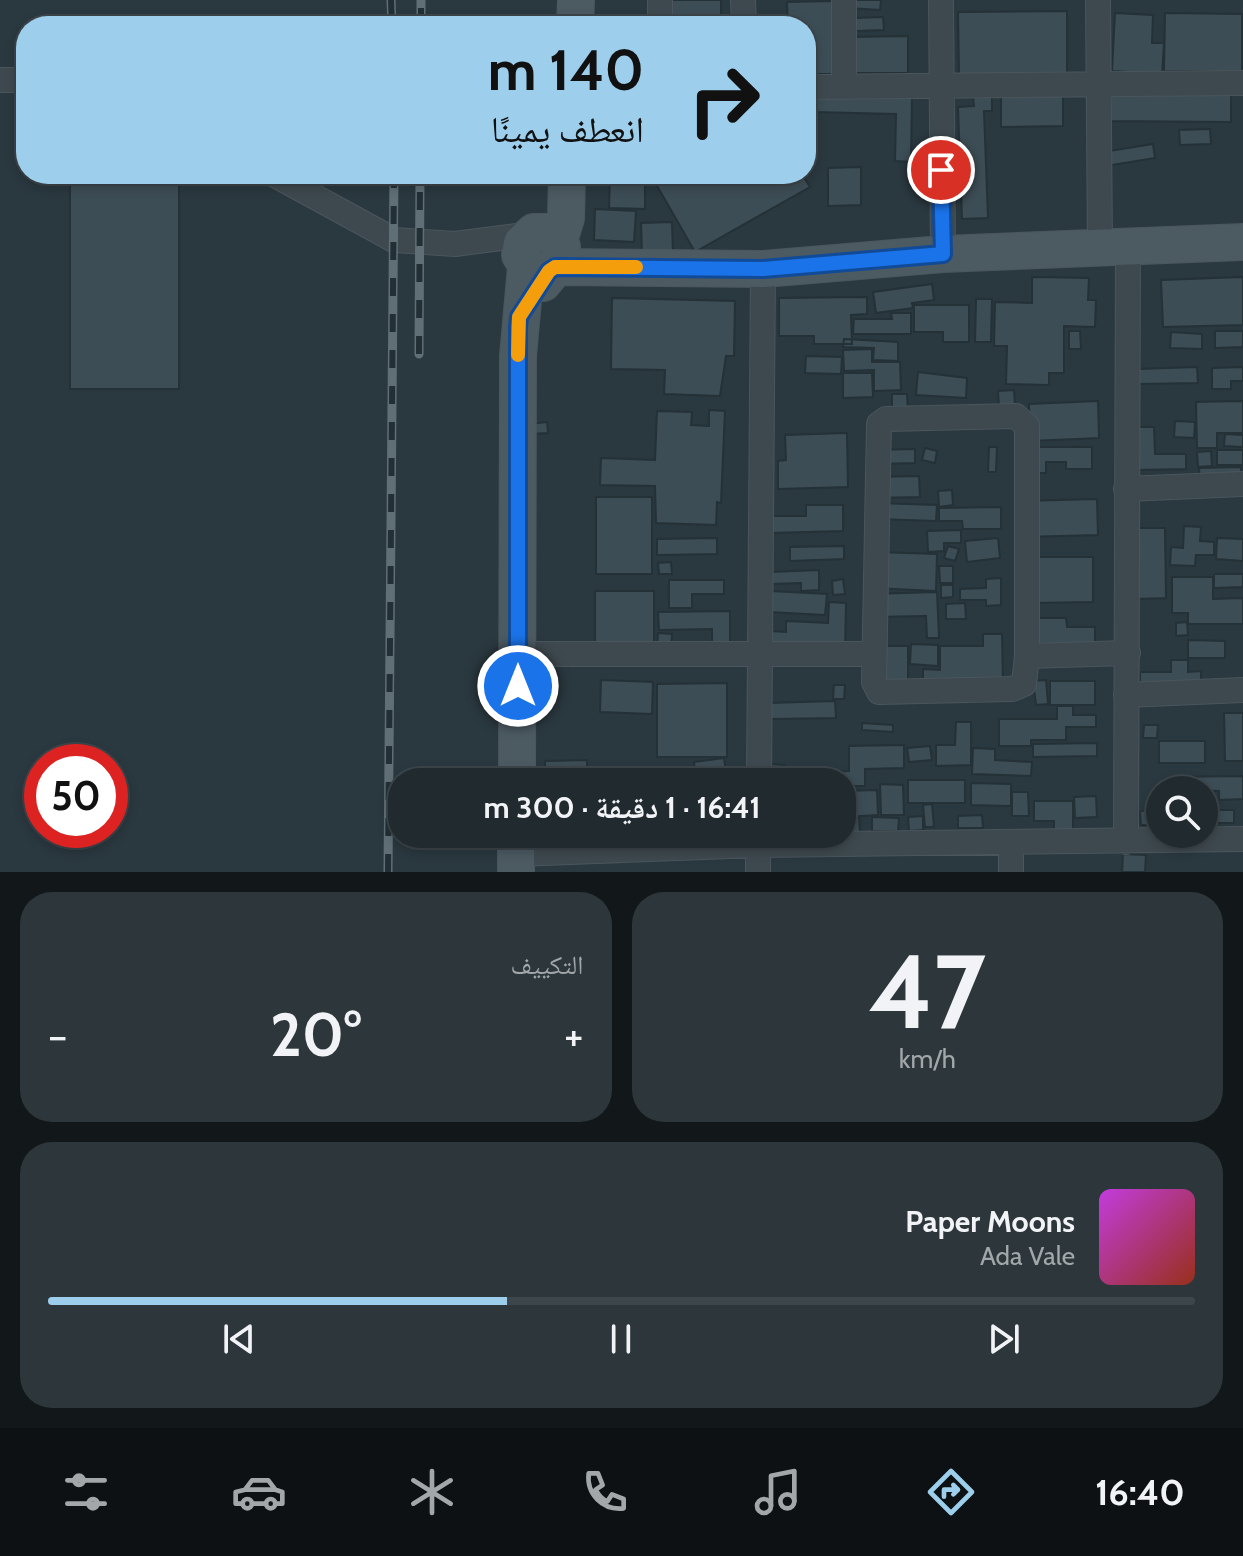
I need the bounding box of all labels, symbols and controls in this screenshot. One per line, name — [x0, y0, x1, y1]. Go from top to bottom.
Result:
text: 140 m — [488, 36, 644, 104]
icon: right — [672, 48, 776, 152]
text: انعطف يمينًا — [491, 107, 644, 151]
pin — [907, 136, 975, 204]
icon: arrive — [919, 148, 963, 192]
position arrow — [476, 644, 560, 728]
speed limit sign: 50 — [24, 744, 128, 848]
map controls — [1146, 776, 1218, 848]
button: search — [1146, 776, 1218, 848]
text: 16:41 · 1 دقيقة · 300 m — [483, 789, 761, 826]
text: 47 — [868, 928, 986, 1054]
text: التكييف — [511, 949, 584, 981]
text: 20° — [270, 998, 361, 1071]
text: − — [48, 1009, 67, 1062]
text: + — [564, 1009, 583, 1062]
text: km/h — [899, 1043, 956, 1075]
text: Paper Moons — [905, 1203, 1075, 1240]
text: Ada Vale — [980, 1240, 1075, 1272]
icon: previous — [217, 1317, 261, 1361]
icon: pause — [599, 1317, 643, 1361]
icon: next — [982, 1317, 1026, 1361]
icon: filters — [58, 1464, 114, 1520]
icon: car — [231, 1464, 287, 1520]
icon: climate — [404, 1464, 460, 1520]
icon: phone — [577, 1464, 633, 1520]
icon: music — [750, 1464, 806, 1520]
icon: directions — [923, 1464, 979, 1520]
text: 16:40 — [1095, 1470, 1185, 1514]

